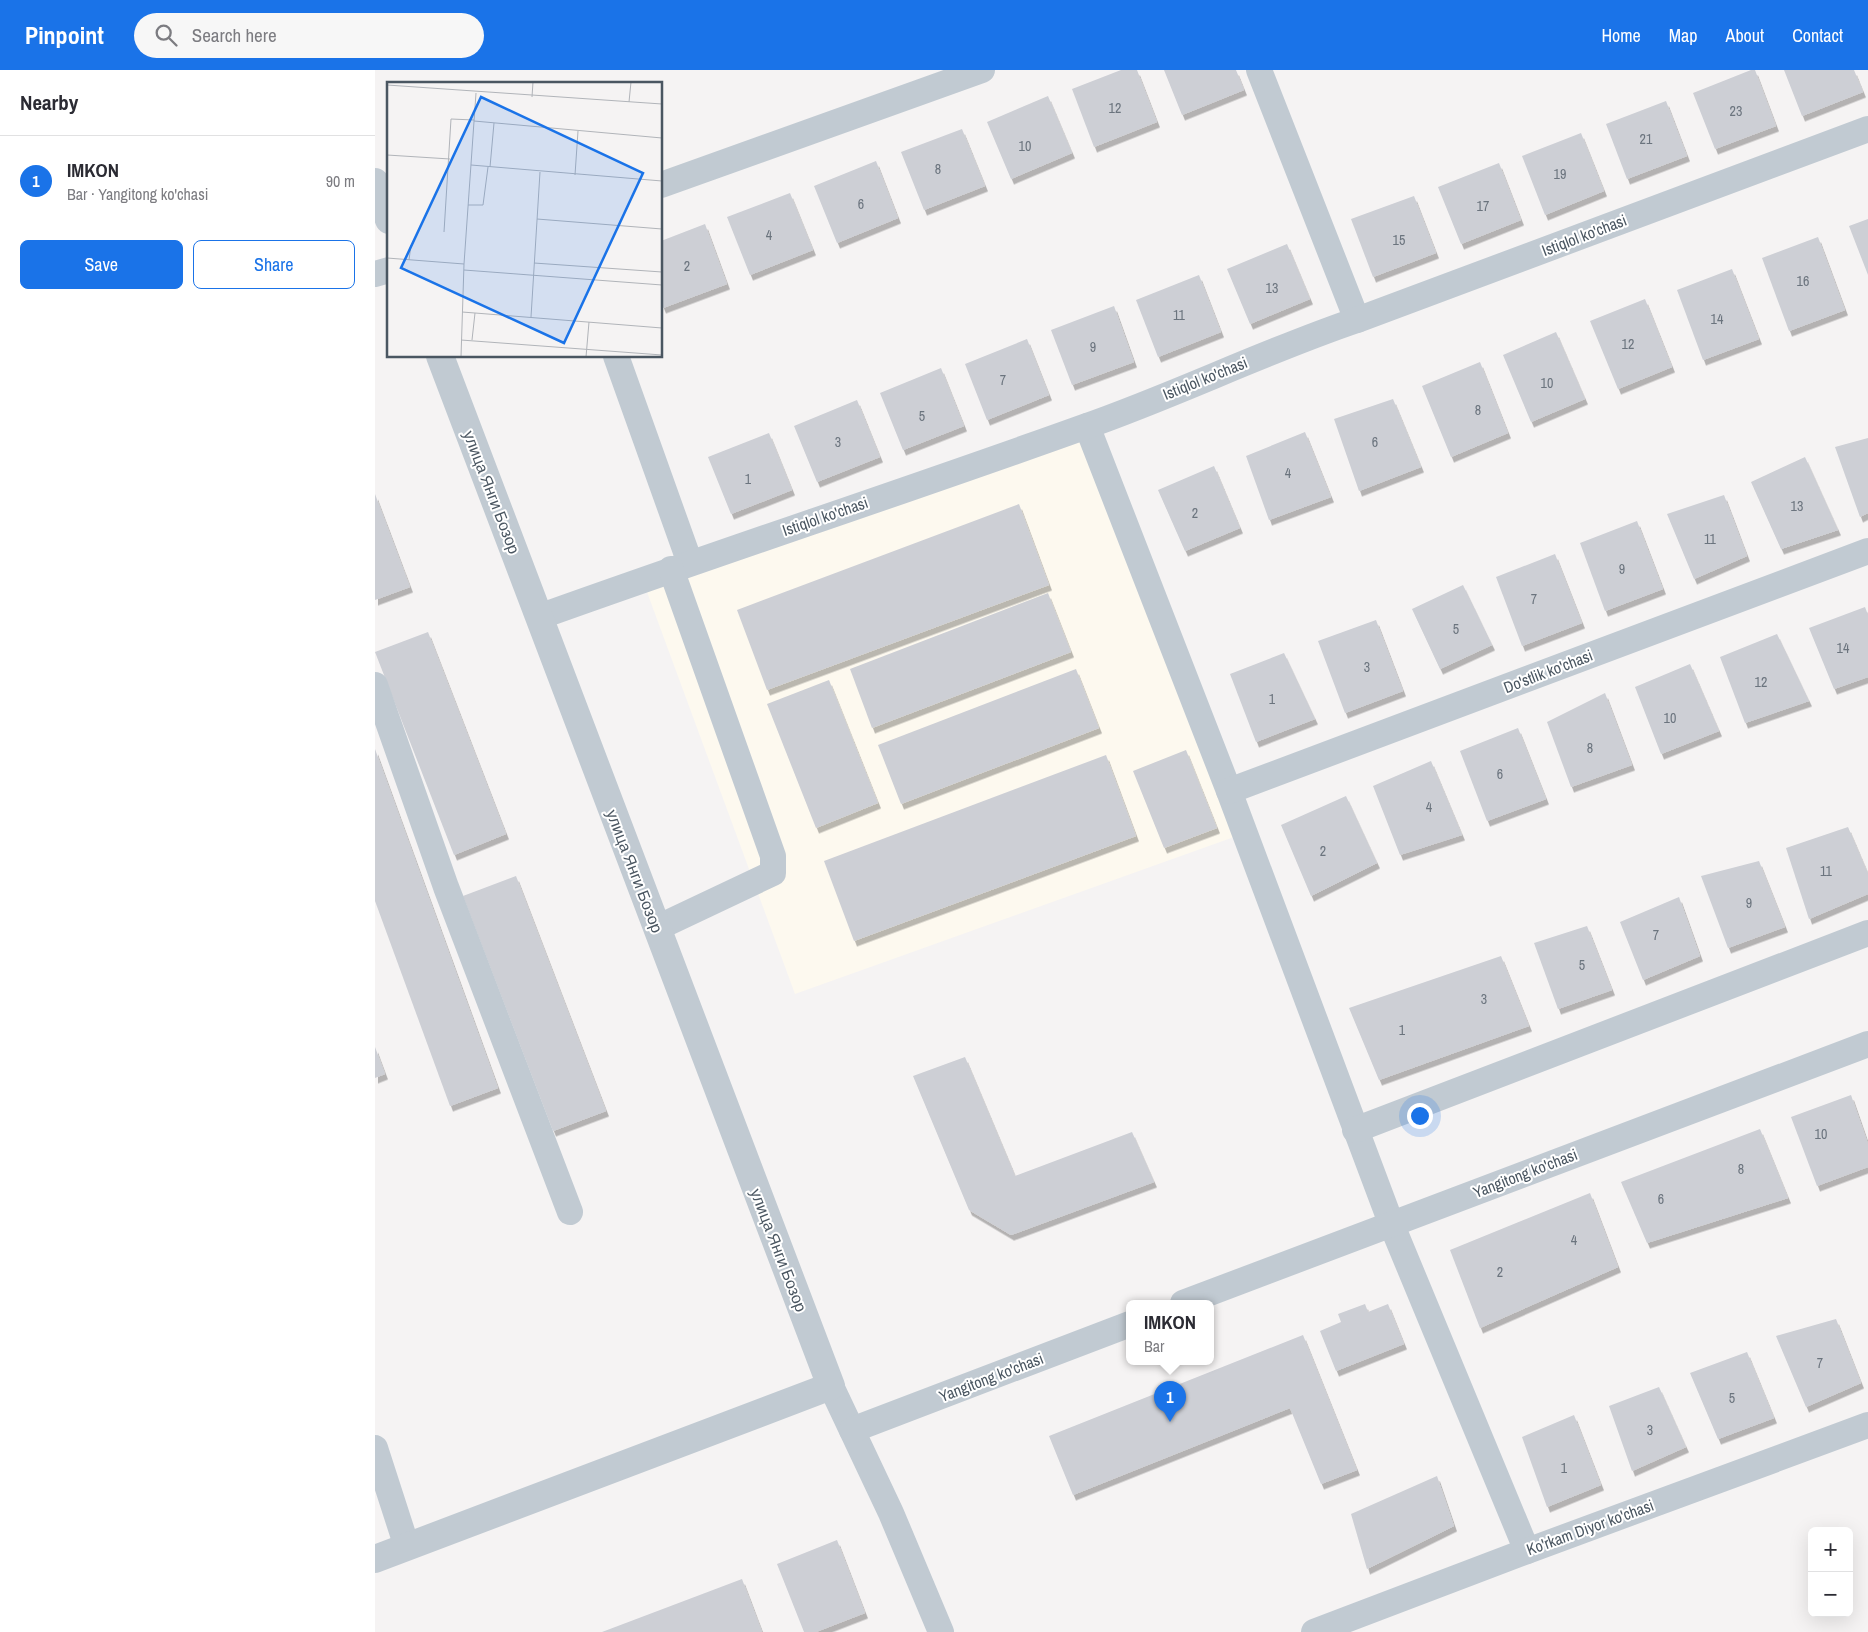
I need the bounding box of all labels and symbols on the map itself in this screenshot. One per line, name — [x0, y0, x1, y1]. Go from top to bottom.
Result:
inset map — [387, 82, 663, 358]
house number: 12 — [1109, 99, 1121, 117]
house number: 23 — [1730, 102, 1742, 120]
house number: 21 — [1640, 130, 1653, 148]
house number: 10 — [1019, 137, 1031, 155]
house number: 8 — [935, 160, 941, 178]
house number: 19 — [1554, 165, 1566, 183]
house number: 6 — [858, 195, 864, 213]
house number: 17 — [1477, 197, 1489, 215]
street label: Istiqlol ko'chasi — [1538, 209, 1630, 261]
house number: 4 — [766, 226, 773, 244]
house number: 15 — [1393, 231, 1405, 249]
house number: 2 — [684, 257, 690, 275]
house number: 16 — [1797, 272, 1809, 290]
house number: 13 — [1266, 279, 1278, 297]
house number: 11 — [1173, 306, 1186, 324]
house number: 14 — [1711, 310, 1724, 328]
house number: 12 — [1622, 335, 1634, 353]
house number: 9 — [1090, 338, 1096, 356]
street label: Istiqlol ko'chasi — [1159, 351, 1251, 405]
house number: 7 — [1000, 371, 1006, 389]
house number: 10 — [1541, 374, 1553, 392]
house number: 8 — [1475, 401, 1481, 419]
house number: 5 — [919, 407, 925, 425]
street label: улица Янги Бозор — [458, 427, 526, 557]
house number: 3 — [835, 433, 841, 451]
house number: 6 — [1372, 433, 1378, 451]
house number: 4 — [1285, 464, 1292, 482]
house number: 1 — [745, 470, 752, 488]
street label: Istiqlol ko'chasi — [779, 491, 871, 541]
house number: 13 — [1791, 497, 1803, 515]
house number: 2 — [1192, 504, 1198, 522]
house number: 11 — [1704, 530, 1717, 548]
house number: 9 — [1619, 560, 1625, 578]
house number: 7 — [1531, 590, 1537, 608]
house number: 5 — [1453, 620, 1459, 638]
house number: 14 — [1837, 639, 1850, 657]
street label: Do'stlik ko'chasi — [1500, 644, 1596, 698]
house number: 3 — [1364, 658, 1370, 676]
house number: 12 — [1755, 673, 1767, 691]
house number: 1 — [1269, 690, 1276, 708]
house number: 10 — [1664, 709, 1676, 727]
house number: 8 — [1587, 739, 1593, 757]
house number: 6 — [1497, 765, 1503, 783]
house number: 4 — [1426, 798, 1433, 816]
street label: улица Янги Бозор — [601, 806, 669, 936]
house number: 2 — [1320, 842, 1326, 860]
house number: 11 — [1820, 862, 1833, 880]
house number: 9 — [1746, 894, 1752, 912]
house number: 7 — [1653, 926, 1659, 944]
house number: 5 — [1579, 956, 1585, 974]
house number: 3 — [1481, 990, 1487, 1008]
house number: 1 — [1399, 1021, 1406, 1039]
your location — [1407, 1103, 1433, 1129]
house number: 10 — [1815, 1125, 1827, 1143]
street label: Yangitong ko'chasi — [1470, 1143, 1580, 1203]
house number: 8 — [1738, 1160, 1744, 1178]
street label: улица Янги Бозор — [745, 1185, 813, 1315]
house number: 6 — [1658, 1190, 1664, 1208]
house number: 4 — [1571, 1231, 1578, 1249]
house number: 2 — [1497, 1263, 1503, 1281]
street label: Yangitong ko'chasi — [936, 1347, 1046, 1407]
house number: 7 — [1817, 1354, 1823, 1372]
pin: 1 — [1154, 1381, 1186, 1422]
house number: 5 — [1729, 1389, 1735, 1407]
house number: 3 — [1647, 1421, 1653, 1439]
house number: 1 — [1561, 1459, 1568, 1477]
street label: Ko'rkam Diyor ko'chasi — [1523, 1494, 1657, 1560]

